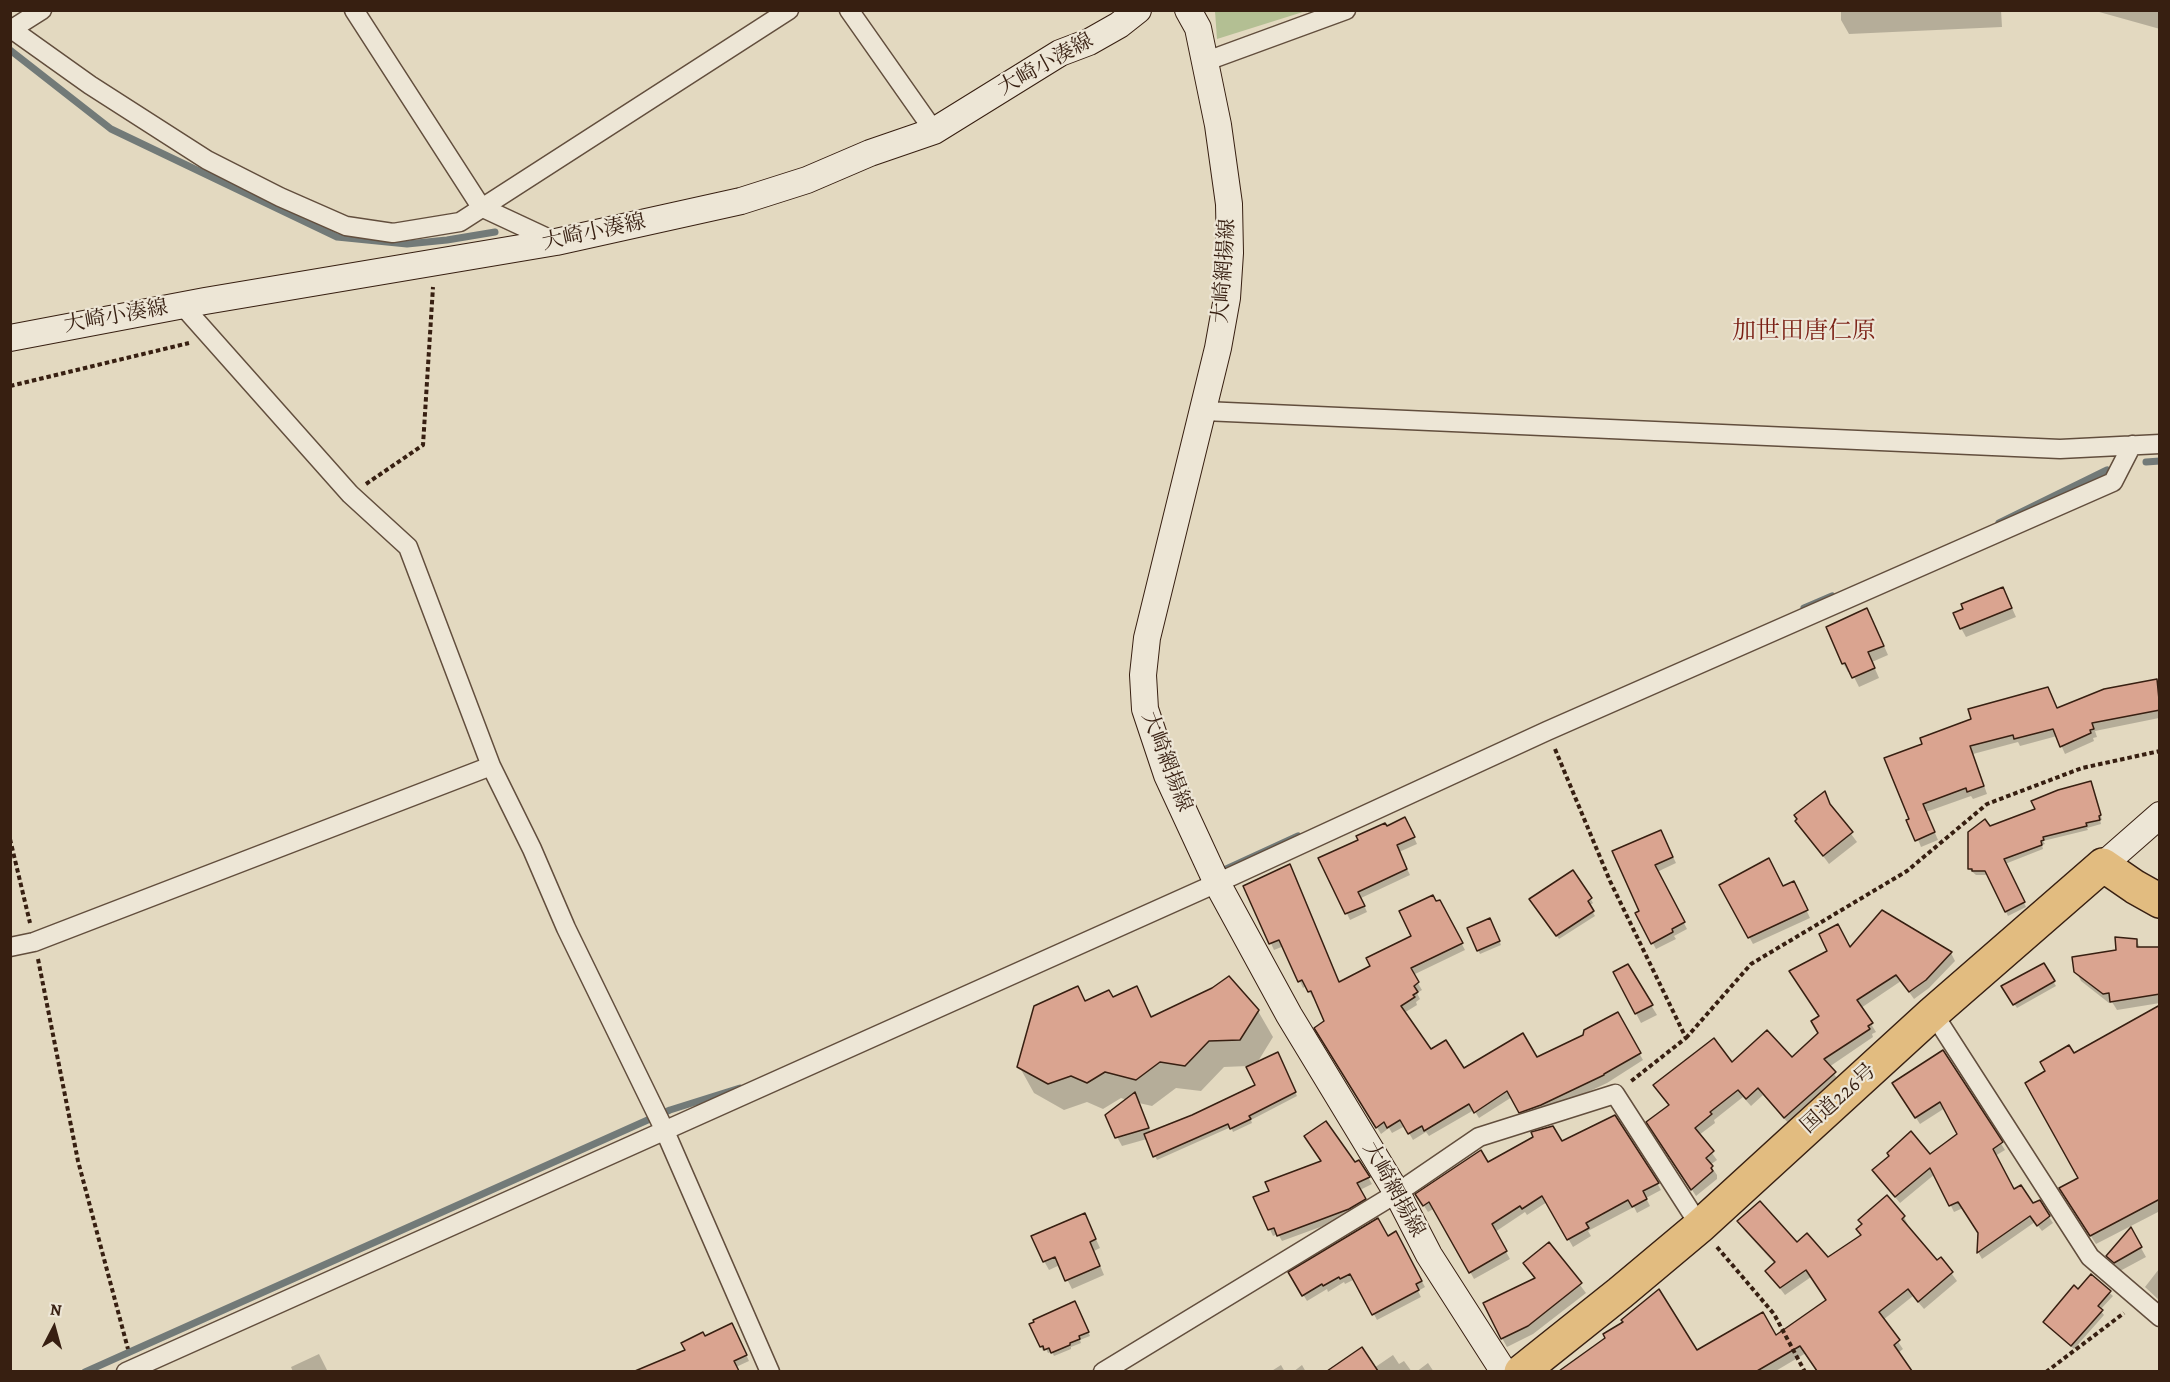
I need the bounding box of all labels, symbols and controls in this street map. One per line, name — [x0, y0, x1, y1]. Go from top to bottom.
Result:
street label: 大崎小湊線 — [994, 29, 1098, 101]
street label: 大崎小湊線 — [540, 210, 648, 256]
street label: 大崎網揚線 — [1209, 218, 1241, 324]
street label: 大崎小湊線 — [62, 295, 170, 339]
district label: 加世田唐仁原 — [1732, 318, 1876, 346]
street label: 大崎網揚線 — [1135, 708, 1197, 816]
street label: 国道226号 — [1796, 1059, 1882, 1139]
street label: 大崎網揚線 — [1357, 1138, 1429, 1242]
north arrow — [24, 1298, 84, 1358]
text: N — [49, 1299, 63, 1322]

